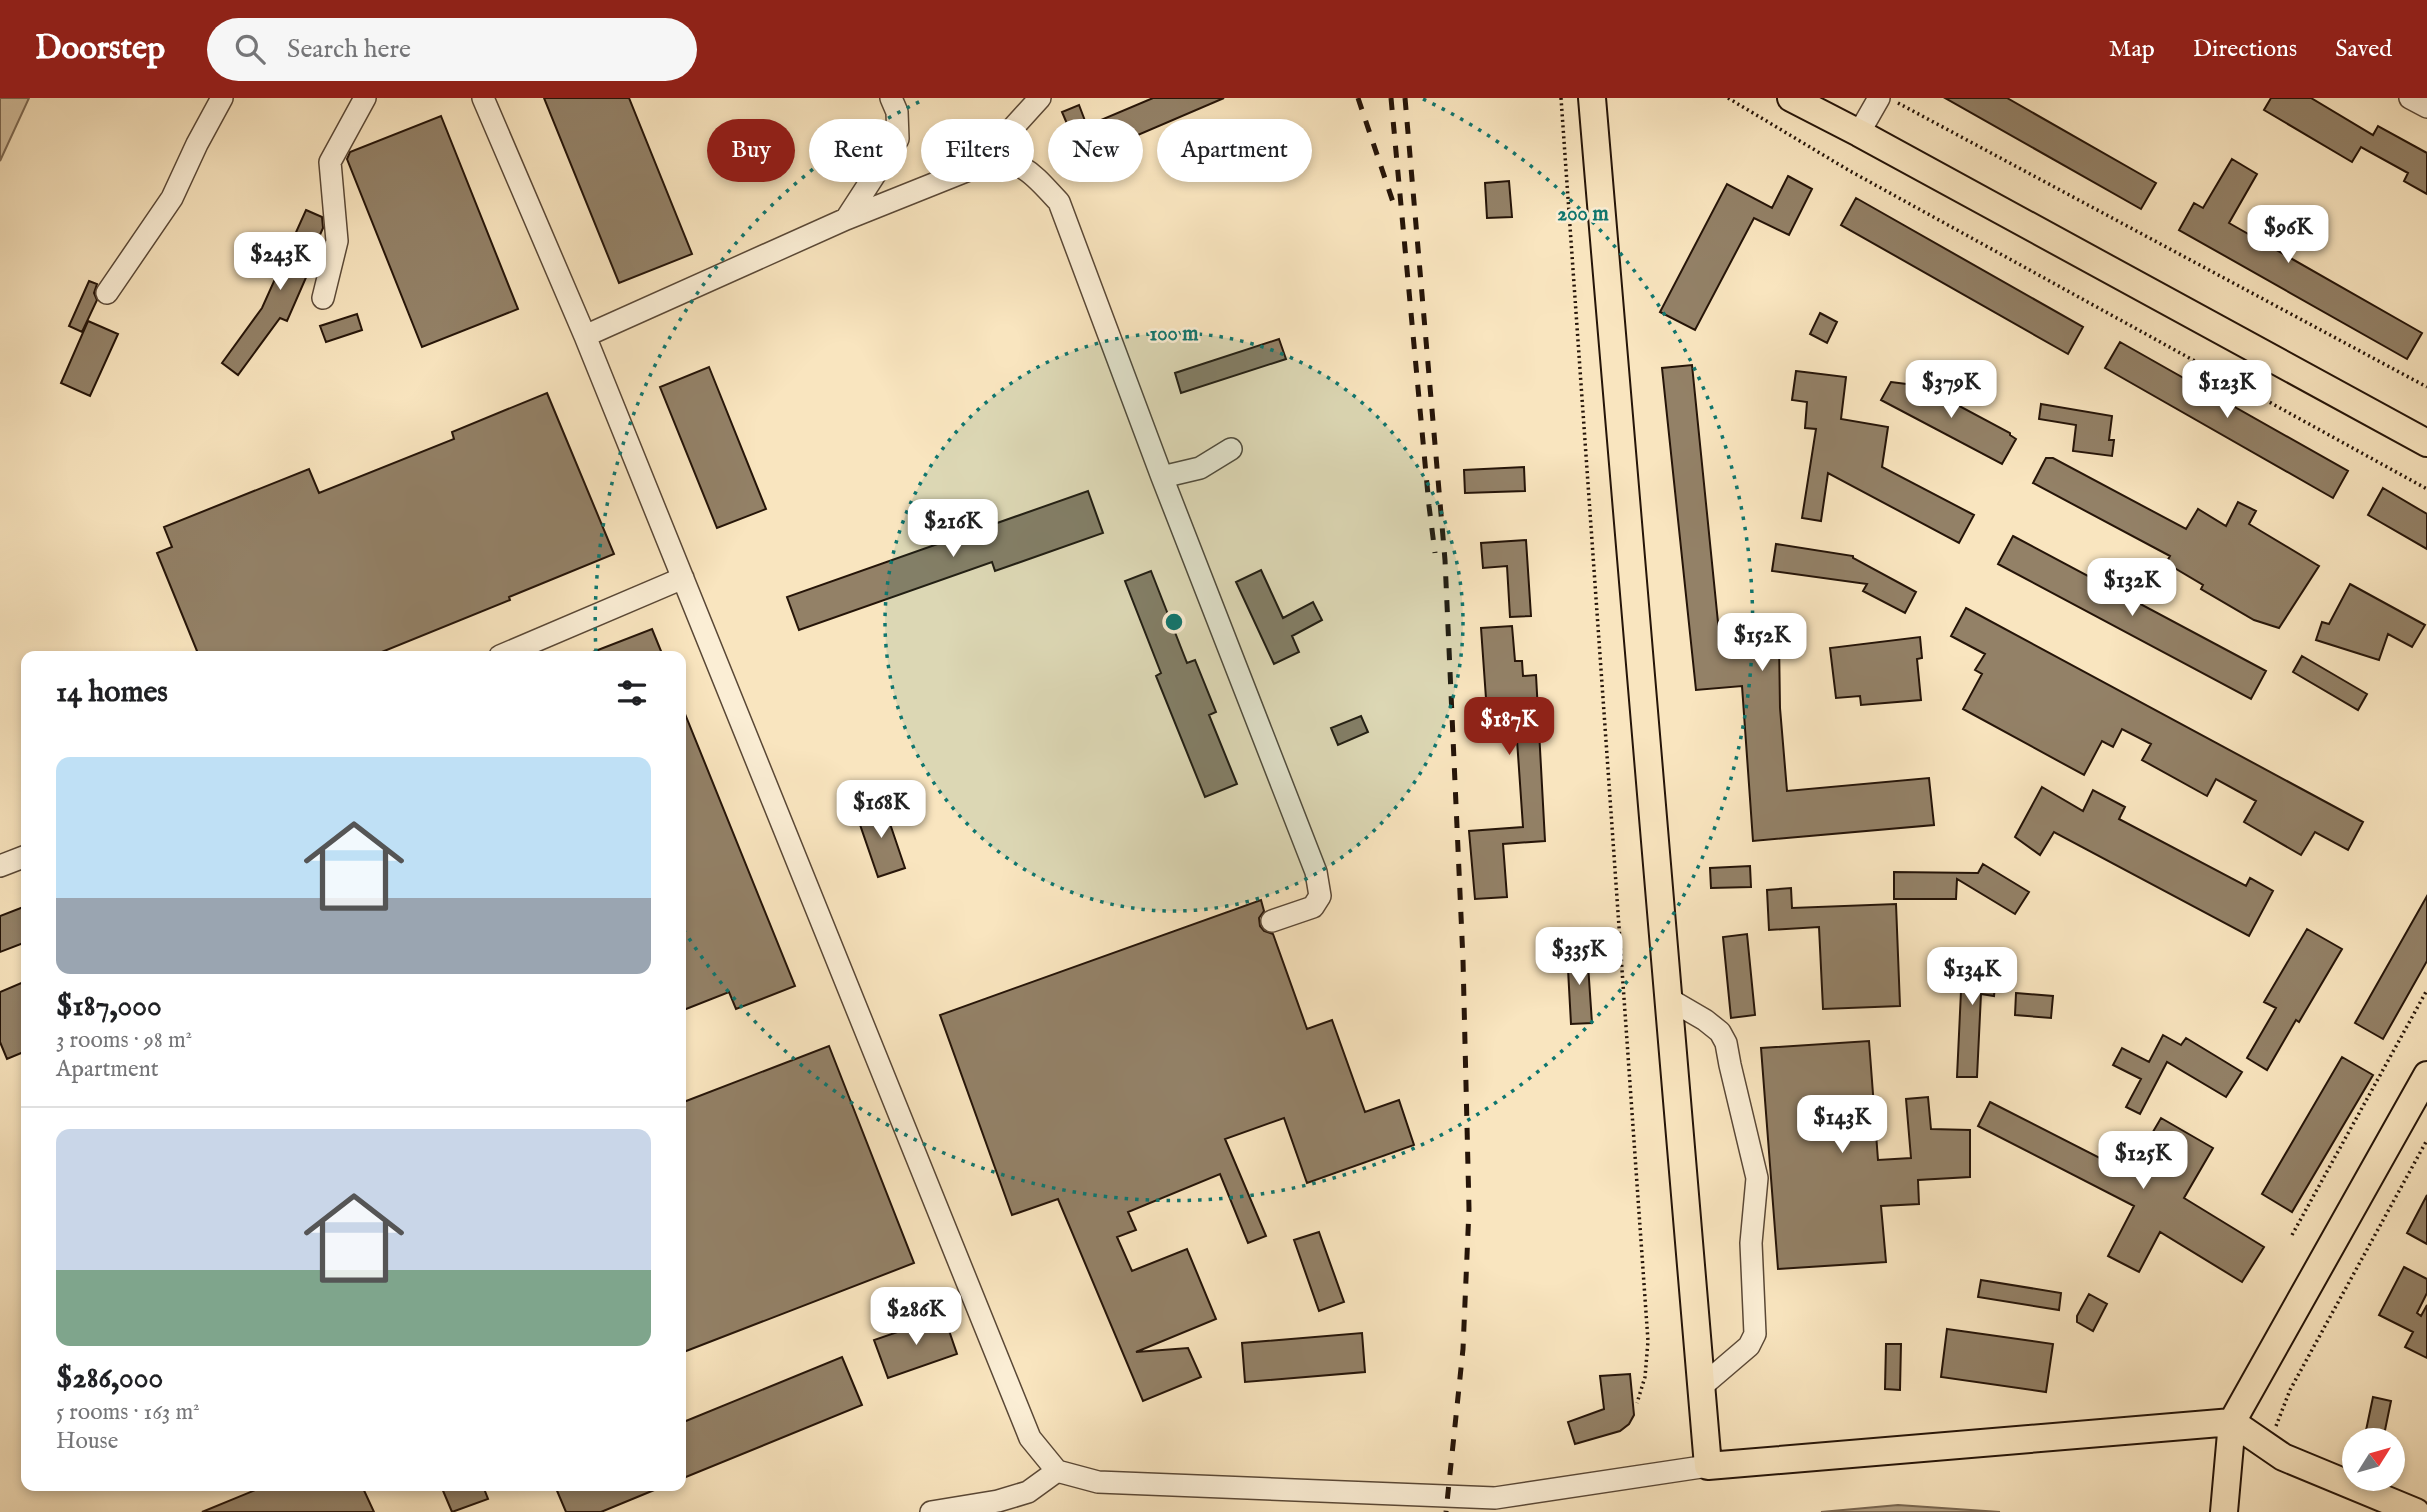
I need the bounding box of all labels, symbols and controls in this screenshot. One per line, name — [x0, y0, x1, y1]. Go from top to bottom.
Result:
search box — [207, 18, 697, 81]
text: Doorstep — [35, 28, 165, 70]
icon: search — [231, 30, 269, 68]
text: Search here — [287, 33, 411, 66]
text: Map — [2109, 34, 2155, 65]
text: Directions — [2193, 34, 2297, 65]
text: Saved — [2335, 34, 2392, 65]
chip: Buy — [707, 119, 795, 182]
chip: Rent — [809, 119, 907, 182]
chip: Filters — [921, 119, 1034, 182]
chip: New — [1048, 119, 1143, 182]
chip: Apartment — [1157, 119, 1312, 182]
text: 200 m — [1557, 201, 1609, 228]
pin: $96K — [2247, 206, 2329, 265]
text: $96K — [2263, 213, 2313, 242]
pin: $243K — [231, 232, 329, 292]
text: $243K — [250, 240, 310, 269]
text: 100 m — [1149, 321, 1199, 348]
pin: $379K — [1902, 360, 2000, 420]
pin: $123K — [2178, 360, 2276, 420]
text: $379K — [1922, 368, 1980, 397]
text: $123K — [2198, 368, 2256, 397]
pin: $216K — [904, 500, 1002, 559]
text: $216K — [924, 507, 982, 536]
pin: $132K — [2083, 559, 2181, 618]
text: $132K — [2103, 566, 2161, 595]
centre of rings — [1162, 610, 1186, 634]
pin: $152K — [1713, 614, 1811, 673]
text: $152K — [1734, 621, 1790, 650]
text: 14 homes — [56, 674, 168, 712]
icon: filters — [613, 674, 651, 712]
pin: $187K — [1460, 698, 1558, 757]
text: $187K — [1480, 705, 1538, 734]
pin: $168K — [832, 780, 930, 840]
text: $168K — [853, 788, 909, 817]
icon: home — [291, 803, 417, 929]
pin: $335K — [1530, 928, 1628, 987]
text: $335K — [1552, 935, 1606, 964]
pin: $134K — [1923, 948, 2021, 1007]
text: $134K — [1943, 955, 2001, 984]
text: $187,000 — [56, 988, 162, 1026]
text: 3 rooms · 98 m² — [56, 1026, 192, 1055]
text: Apartment — [56, 1055, 159, 1084]
pin: $143K — [1793, 1096, 1891, 1155]
text: $143K — [1813, 1103, 1871, 1132]
pin: $125K — [2094, 1132, 2192, 1191]
text: $125K — [2115, 1139, 2172, 1168]
icon: home — [291, 1175, 417, 1301]
pin: $286K — [867, 1288, 965, 1347]
text: $286K — [887, 1295, 945, 1324]
text: $286,000 — [56, 1360, 163, 1398]
text: 5 rooms · 163 m² — [56, 1398, 200, 1427]
text: House — [56, 1427, 118, 1456]
north arrow — [2342, 1428, 2404, 1491]
map controls — [2342, 1428, 2405, 1491]

